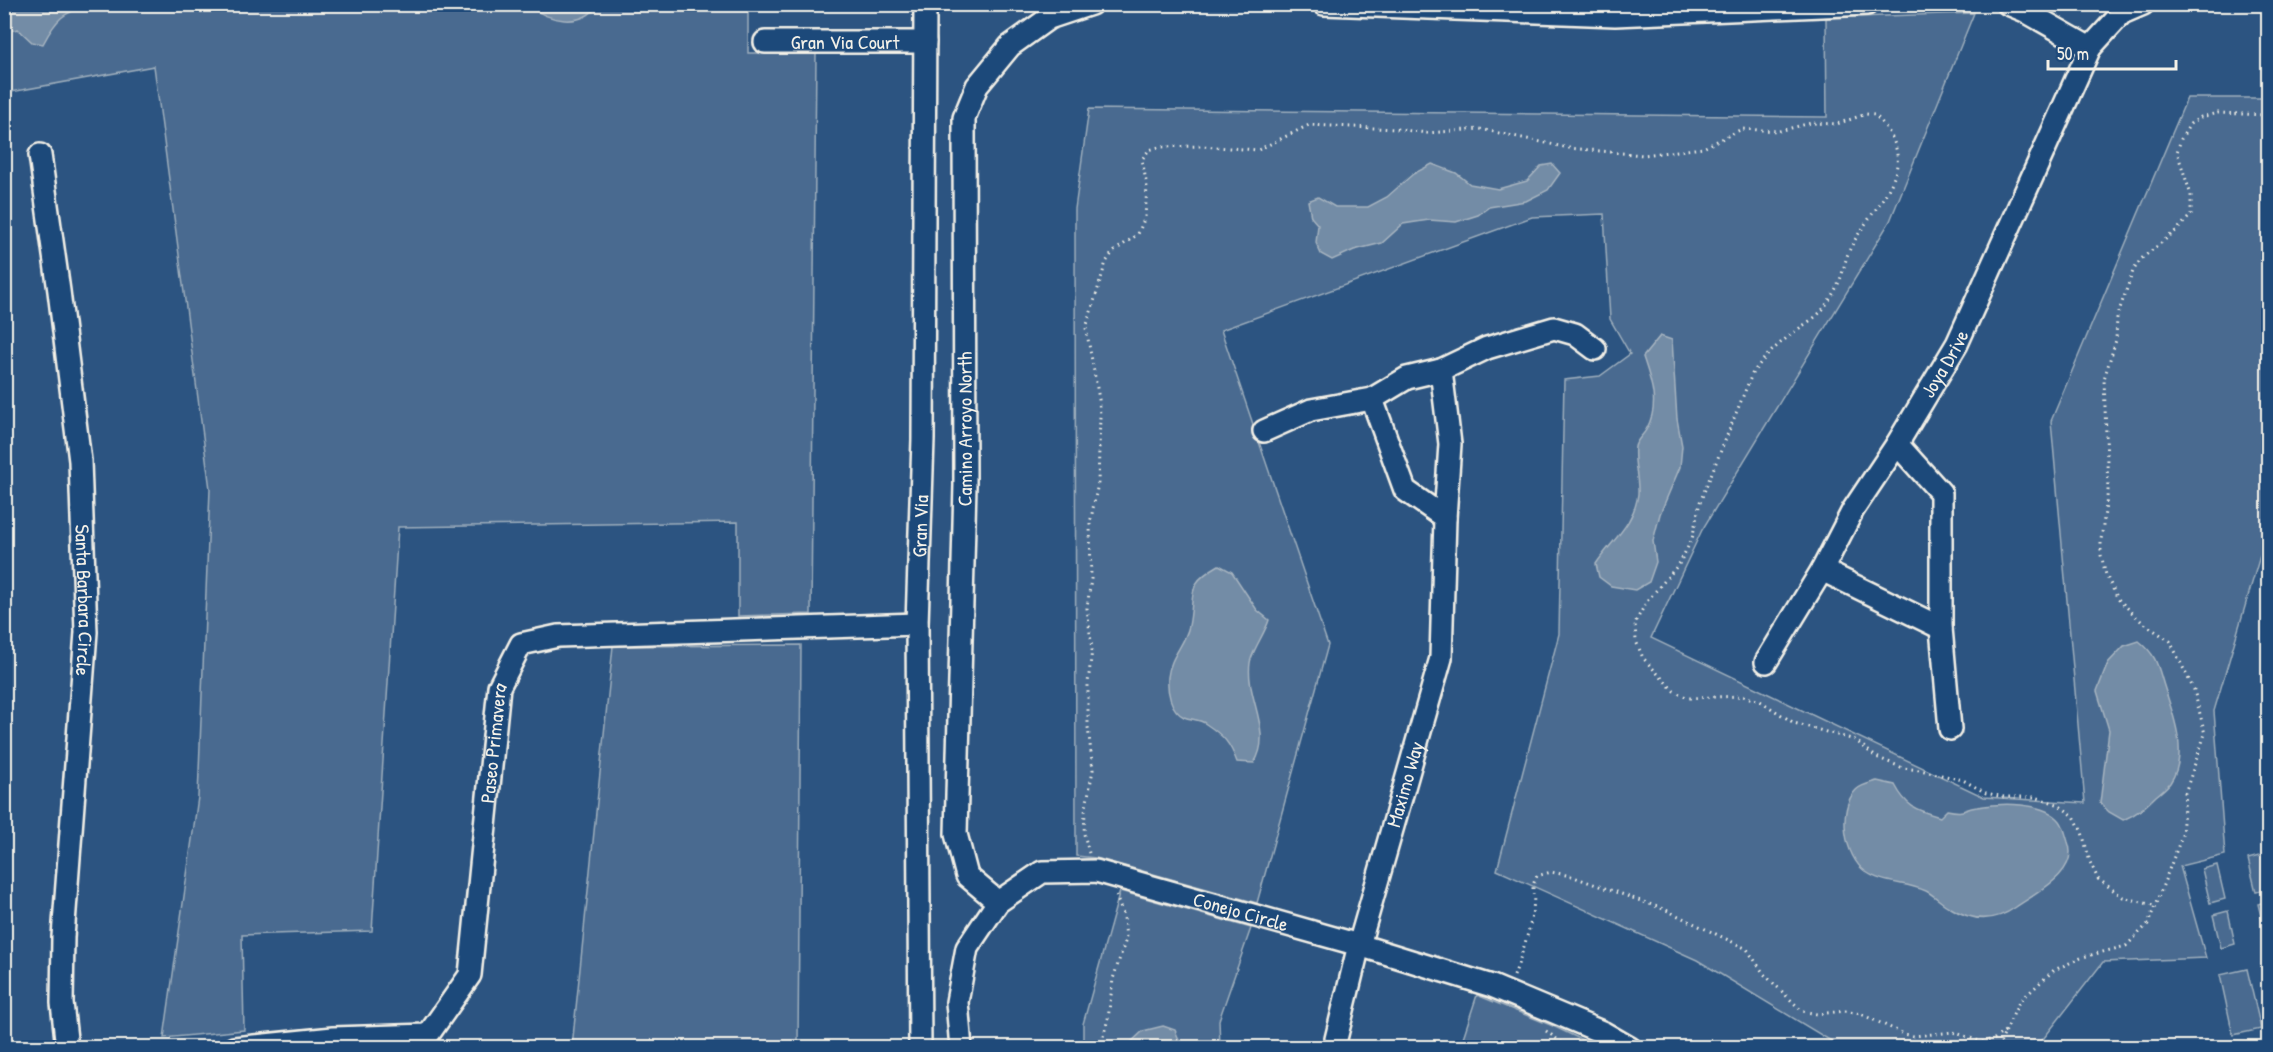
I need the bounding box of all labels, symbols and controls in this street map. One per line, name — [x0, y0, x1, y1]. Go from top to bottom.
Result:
street label: Gran Via Court — [791, 28, 900, 55]
scale bar — [2048, 33, 2176, 71]
text: 50 m — [2057, 41, 2089, 66]
street label: Joya Drive — [1914, 326, 1975, 402]
street label: Camino Arroyo North — [950, 352, 978, 507]
street label: Gran Via — [905, 494, 934, 558]
street label: Santa Barbara Circle — [69, 524, 100, 677]
street label: Paseo Primavera — [473, 677, 512, 804]
street label: Maximo Way — [1379, 738, 1430, 830]
street label: Conejo Circle — [1190, 885, 1291, 937]

